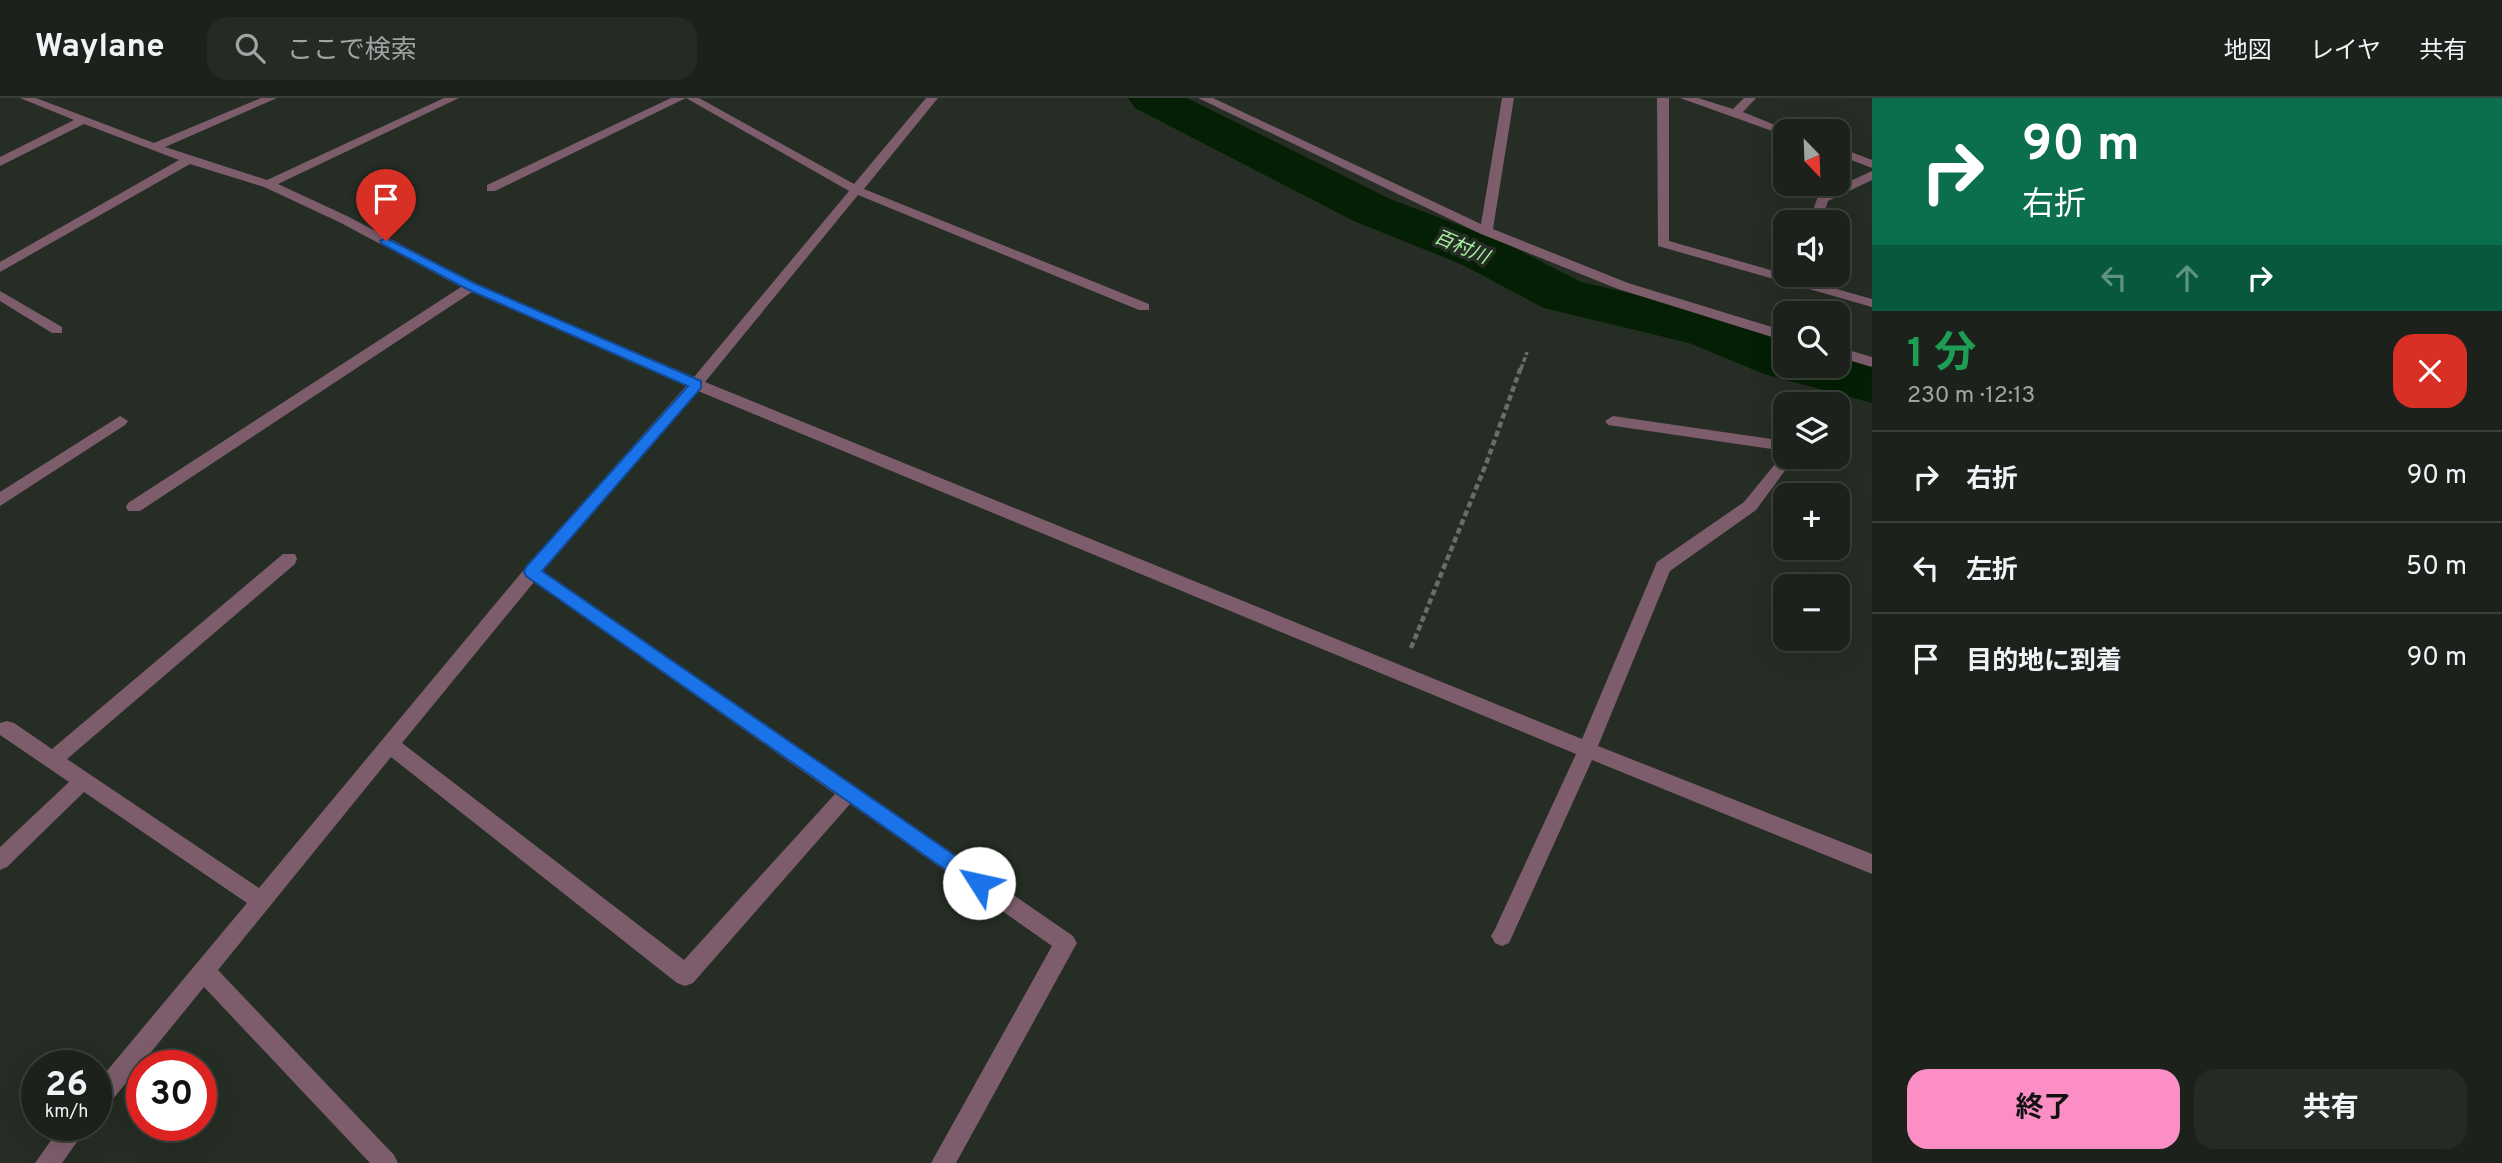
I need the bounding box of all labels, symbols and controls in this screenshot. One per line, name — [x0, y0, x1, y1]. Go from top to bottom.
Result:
search box — [207, 17, 697, 80]
text: Waylane — [35, 27, 165, 69]
icon: search — [231, 29, 269, 67]
text: ここで検索 — [287, 35, 417, 68]
text: 地図 — [2224, 37, 2272, 67]
text: レイヤ — [2310, 37, 2381, 67]
text: 共有 — [2419, 37, 2467, 67]
text: 90 m — [2022, 116, 2140, 178]
north arrow — [1773, 119, 1850, 196]
map controls — [1773, 119, 1850, 651]
icon: right — [1907, 126, 1998, 217]
pin — [356, 169, 416, 241]
icon: arrive — [367, 180, 405, 218]
text: 右折 — [2022, 186, 2086, 226]
button: sound — [1773, 210, 1850, 287]
water label: 百村川 — [1430, 226, 1494, 271]
icon: left — [2095, 259, 2133, 297]
icon: ahead — [2168, 259, 2206, 297]
icon: right — [2241, 259, 2279, 297]
button: search — [1773, 301, 1850, 378]
text: 1 分 — [1907, 329, 1976, 382]
button: close — [2393, 334, 2467, 408]
text: 230 m · 12:13 — [1907, 382, 2035, 411]
button: layers — [1773, 392, 1850, 469]
icon: right — [1907, 458, 1945, 496]
text: 90 m — [2407, 460, 2467, 493]
text: 右折 — [1966, 464, 2018, 497]
button: + — [1773, 483, 1850, 560]
icon: left — [1907, 549, 1945, 587]
text: 50 m — [2406, 551, 2467, 584]
text: 左折 — [1966, 555, 2018, 588]
button: − — [1773, 574, 1850, 651]
icon: arrive — [1907, 640, 1945, 678]
text: 90 m — [2407, 642, 2467, 675]
text: 目的地に到着 — [1966, 646, 2122, 679]
position arrow — [942, 846, 1016, 920]
speed limit sign: 30 — [126, 1050, 217, 1141]
text: 26 — [45, 1064, 88, 1108]
button: 終了 — [1907, 1069, 2180, 1149]
button: 共有 — [2194, 1069, 2467, 1149]
text: km/h — [45, 1101, 88, 1124]

